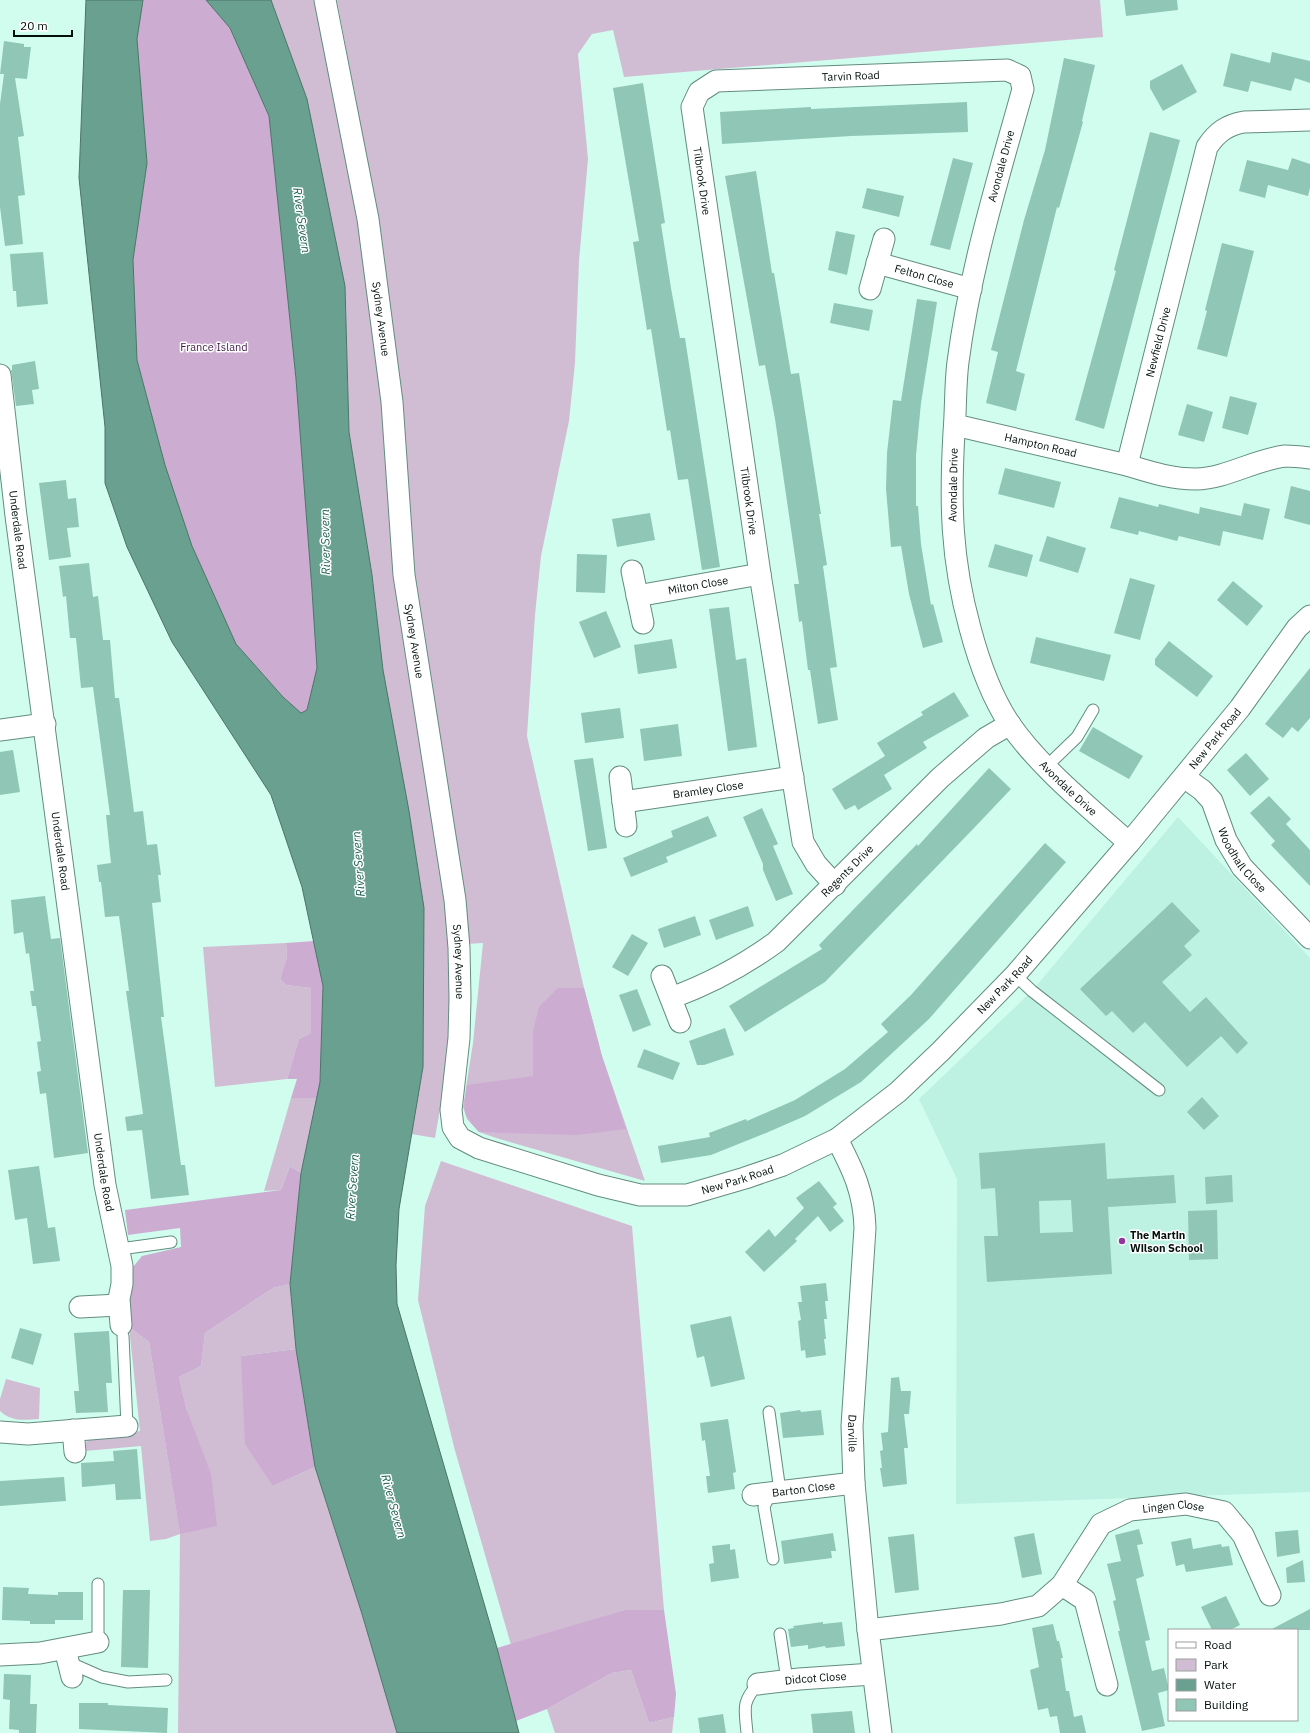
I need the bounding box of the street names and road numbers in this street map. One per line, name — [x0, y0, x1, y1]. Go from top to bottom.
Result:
street label: Tarvin Road — [822, 68, 880, 84]
street label: Avondale Drive — [985, 128, 1017, 204]
street label: Tilbrook Drive — [690, 146, 714, 216]
street label: Felton Close — [893, 261, 956, 291]
street label: Sydney Avenue — [369, 281, 393, 357]
street label: Newfield Drive — [1143, 305, 1173, 379]
street label: Hampton Road — [1003, 430, 1078, 460]
street label: Avondale Drive — [945, 448, 961, 522]
street label: Tilbrook Drive — [737, 466, 761, 536]
street label: Underdale Road — [6, 490, 30, 570]
street label: Milton Close — [667, 573, 729, 597]
street label: Sydney Avenue — [402, 603, 427, 679]
street label: New Park Road — [1186, 705, 1244, 772]
street label: Avondale Drive — [1036, 758, 1100, 819]
street label: Bramley Close — [672, 777, 744, 802]
street label: Underdale Road — [48, 811, 73, 891]
street label: Woodhall Close — [1215, 826, 1269, 895]
street label: Regents Drive — [818, 842, 876, 900]
street label: Sydney Avenue — [450, 924, 467, 999]
street label: New Park Road — [974, 953, 1036, 1017]
street label: Underdale Road — [91, 1132, 117, 1213]
street label: New Park Road — [700, 1162, 776, 1197]
street label: Darville — [845, 1414, 860, 1452]
street label: Barton Close — [771, 1478, 836, 1500]
street label: Lingen Close — [1142, 1497, 1206, 1516]
street label: Didcot Close — [784, 1669, 847, 1688]

